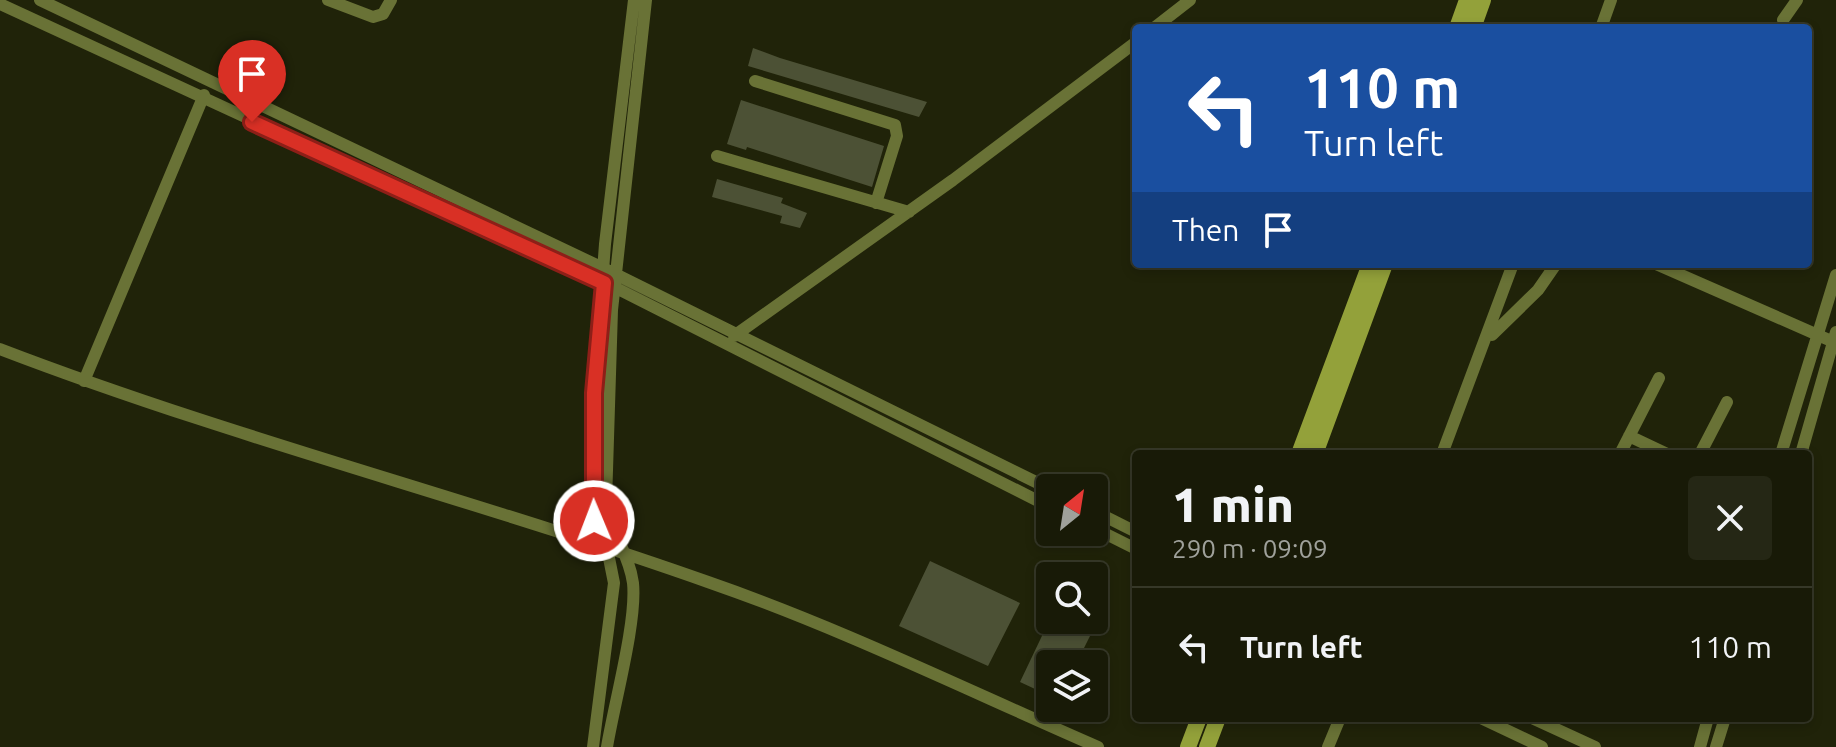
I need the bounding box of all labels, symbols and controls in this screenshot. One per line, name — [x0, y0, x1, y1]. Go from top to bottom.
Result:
pin — [218, 40, 286, 122]
icon: arrive — [230, 52, 274, 96]
icon: left — [1172, 56, 1276, 160]
text: 110 m — [1304, 56, 1460, 119]
text: Turn left — [1304, 122, 1443, 163]
icon: arrive — [1256, 208, 1300, 252]
text: Then — [1172, 213, 1240, 247]
north arrow — [1036, 474, 1108, 546]
map controls — [1036, 474, 1108, 722]
button: close — [1688, 476, 1772, 560]
text: 1 min — [1172, 477, 1294, 531]
position arrow — [552, 479, 636, 563]
text: 290 m · 09:09 — [1172, 534, 1328, 563]
button: search — [1036, 562, 1108, 634]
icon: left — [1172, 625, 1216, 669]
text: Turn left — [1240, 630, 1362, 664]
text: 110 m — [1688, 630, 1772, 664]
button: layers — [1036, 650, 1108, 722]

